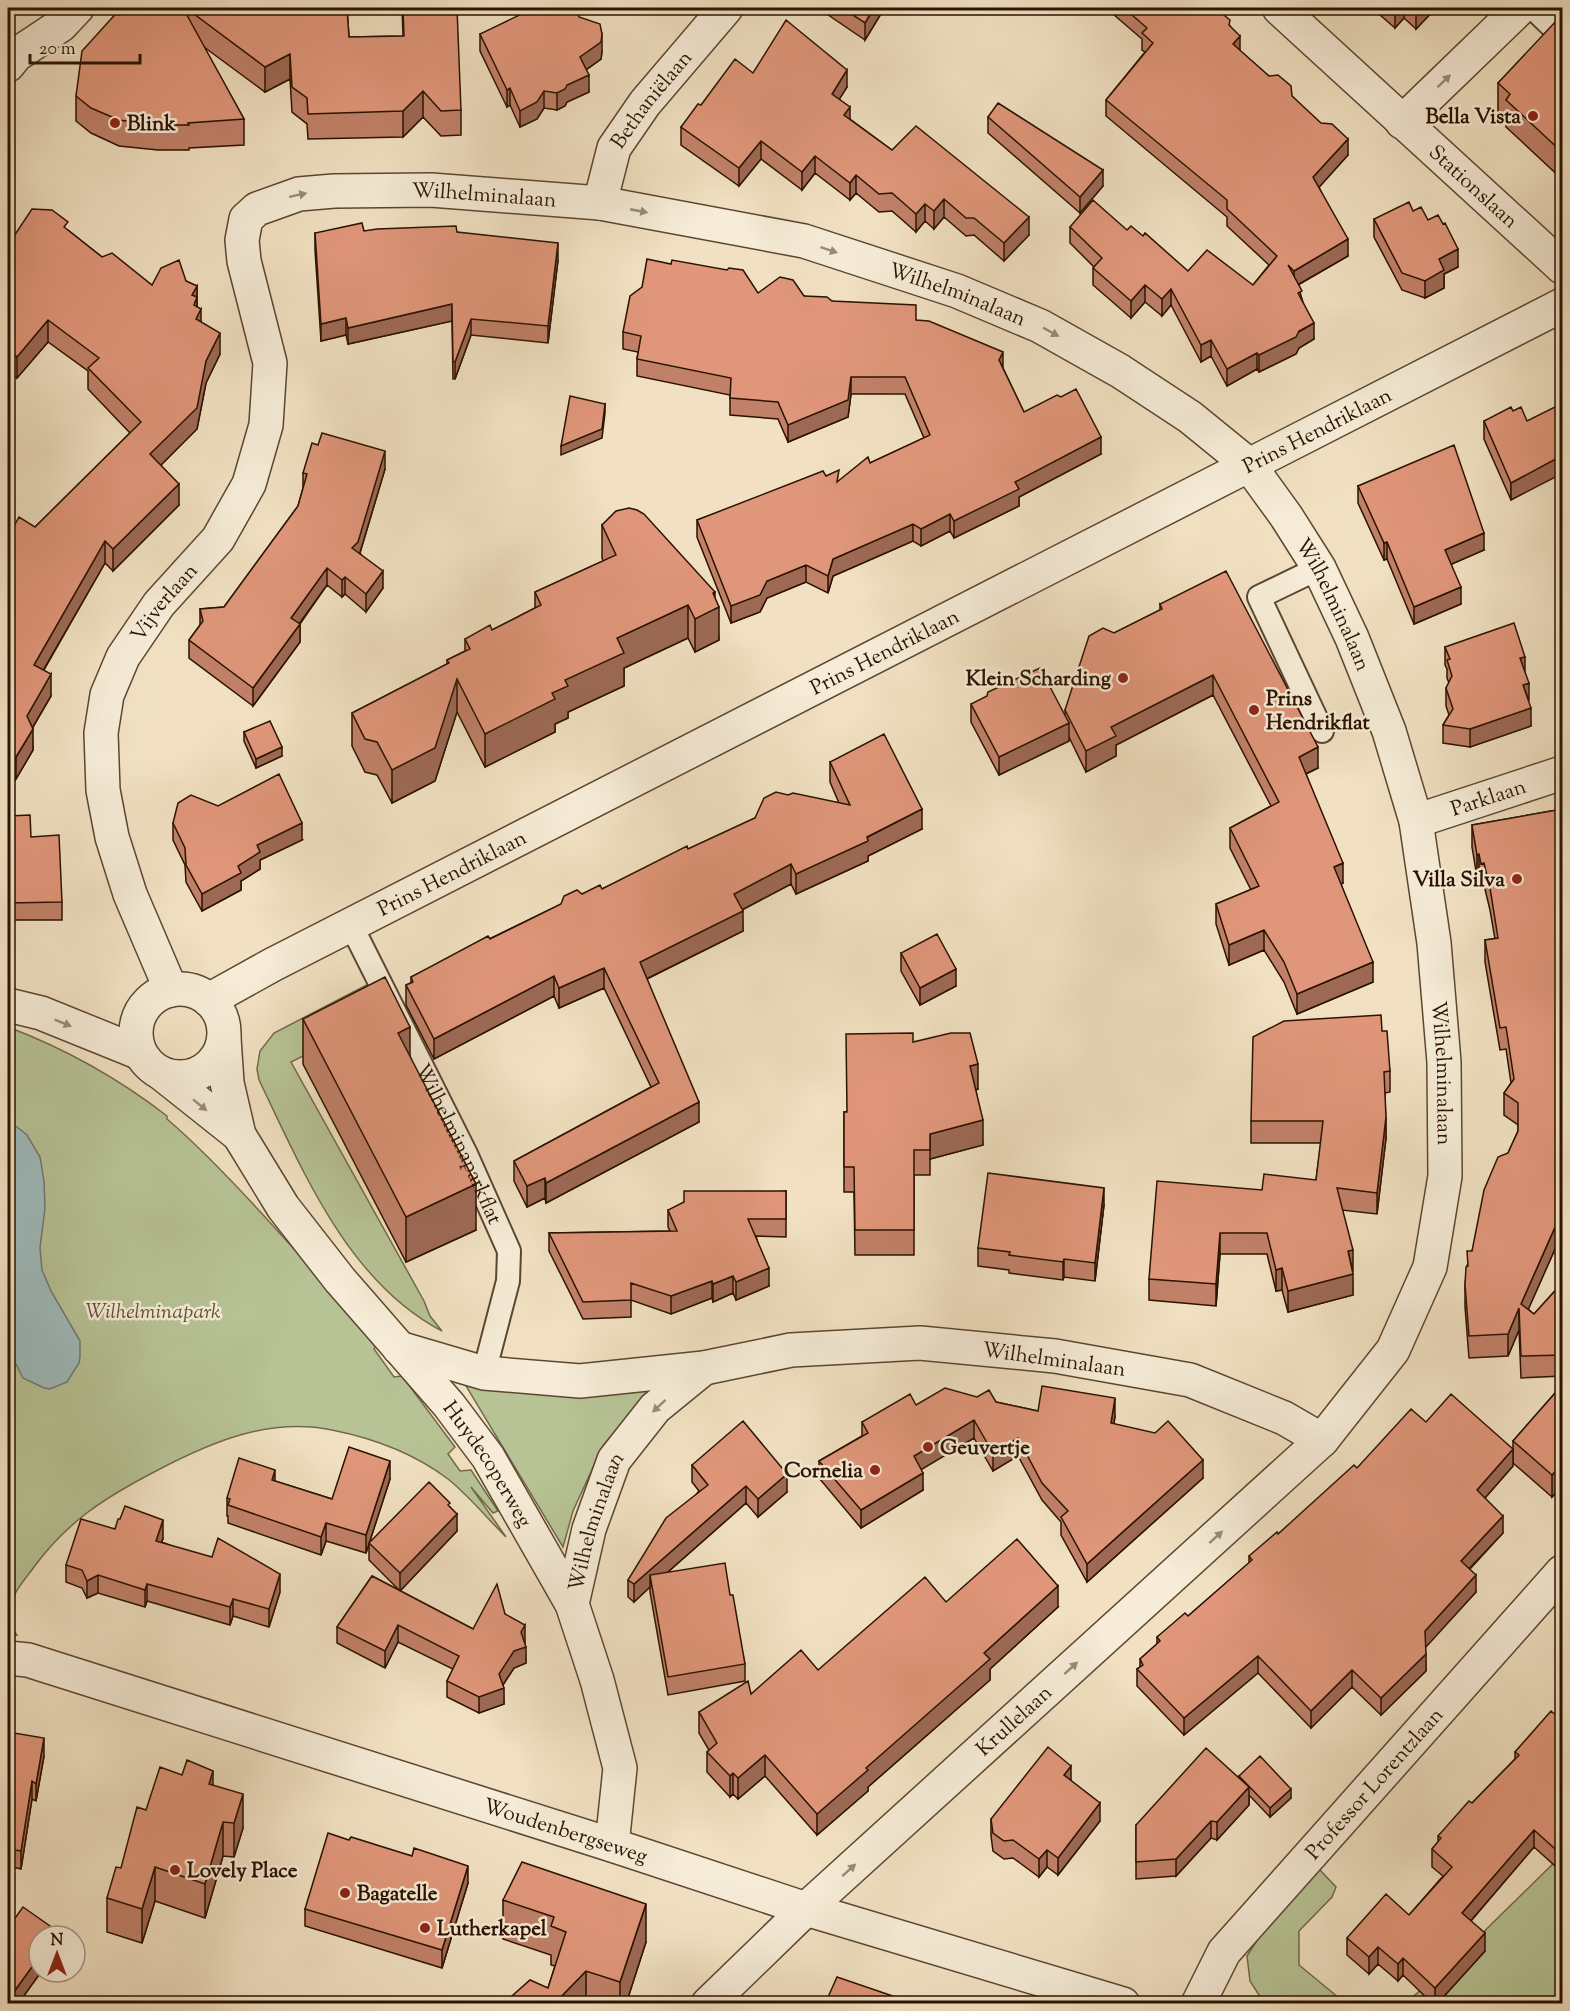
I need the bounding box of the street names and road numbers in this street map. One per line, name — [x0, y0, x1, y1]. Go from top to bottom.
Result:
street label: Bethaniëlaan — [605, 45, 700, 156]
street label: Stationslaan — [1421, 139, 1524, 237]
street label: Wilhelminalaan — [412, 177, 557, 217]
street label: Wilhelminalaan — [884, 257, 1030, 335]
street label: Prins Hendriklaan — [1238, 381, 1398, 483]
street label: Wilhelminalaan — [1287, 533, 1377, 676]
street label: Vijverlaan — [124, 558, 206, 649]
street label: Prins Hendriklaan — [806, 603, 965, 704]
street label: Parklaan — [1447, 773, 1530, 826]
street label: Prins Hendriklaan — [373, 824, 532, 925]
street label: Wilhelminalaan — [1422, 1000, 1458, 1145]
street label: Wilhelminaparkflat — [406, 1059, 508, 1230]
street label: Wilhelminalaan — [980, 1336, 1127, 1386]
street label: Huydecoperweg — [434, 1396, 538, 1534]
street label: Wilhelminalaan — [562, 1446, 632, 1594]
street label: Krullelaan — [970, 1679, 1060, 1764]
street label: Professor Lorentzlaan — [1300, 1702, 1452, 1867]
street label: Woudenbergseweg — [479, 1792, 651, 1873]

